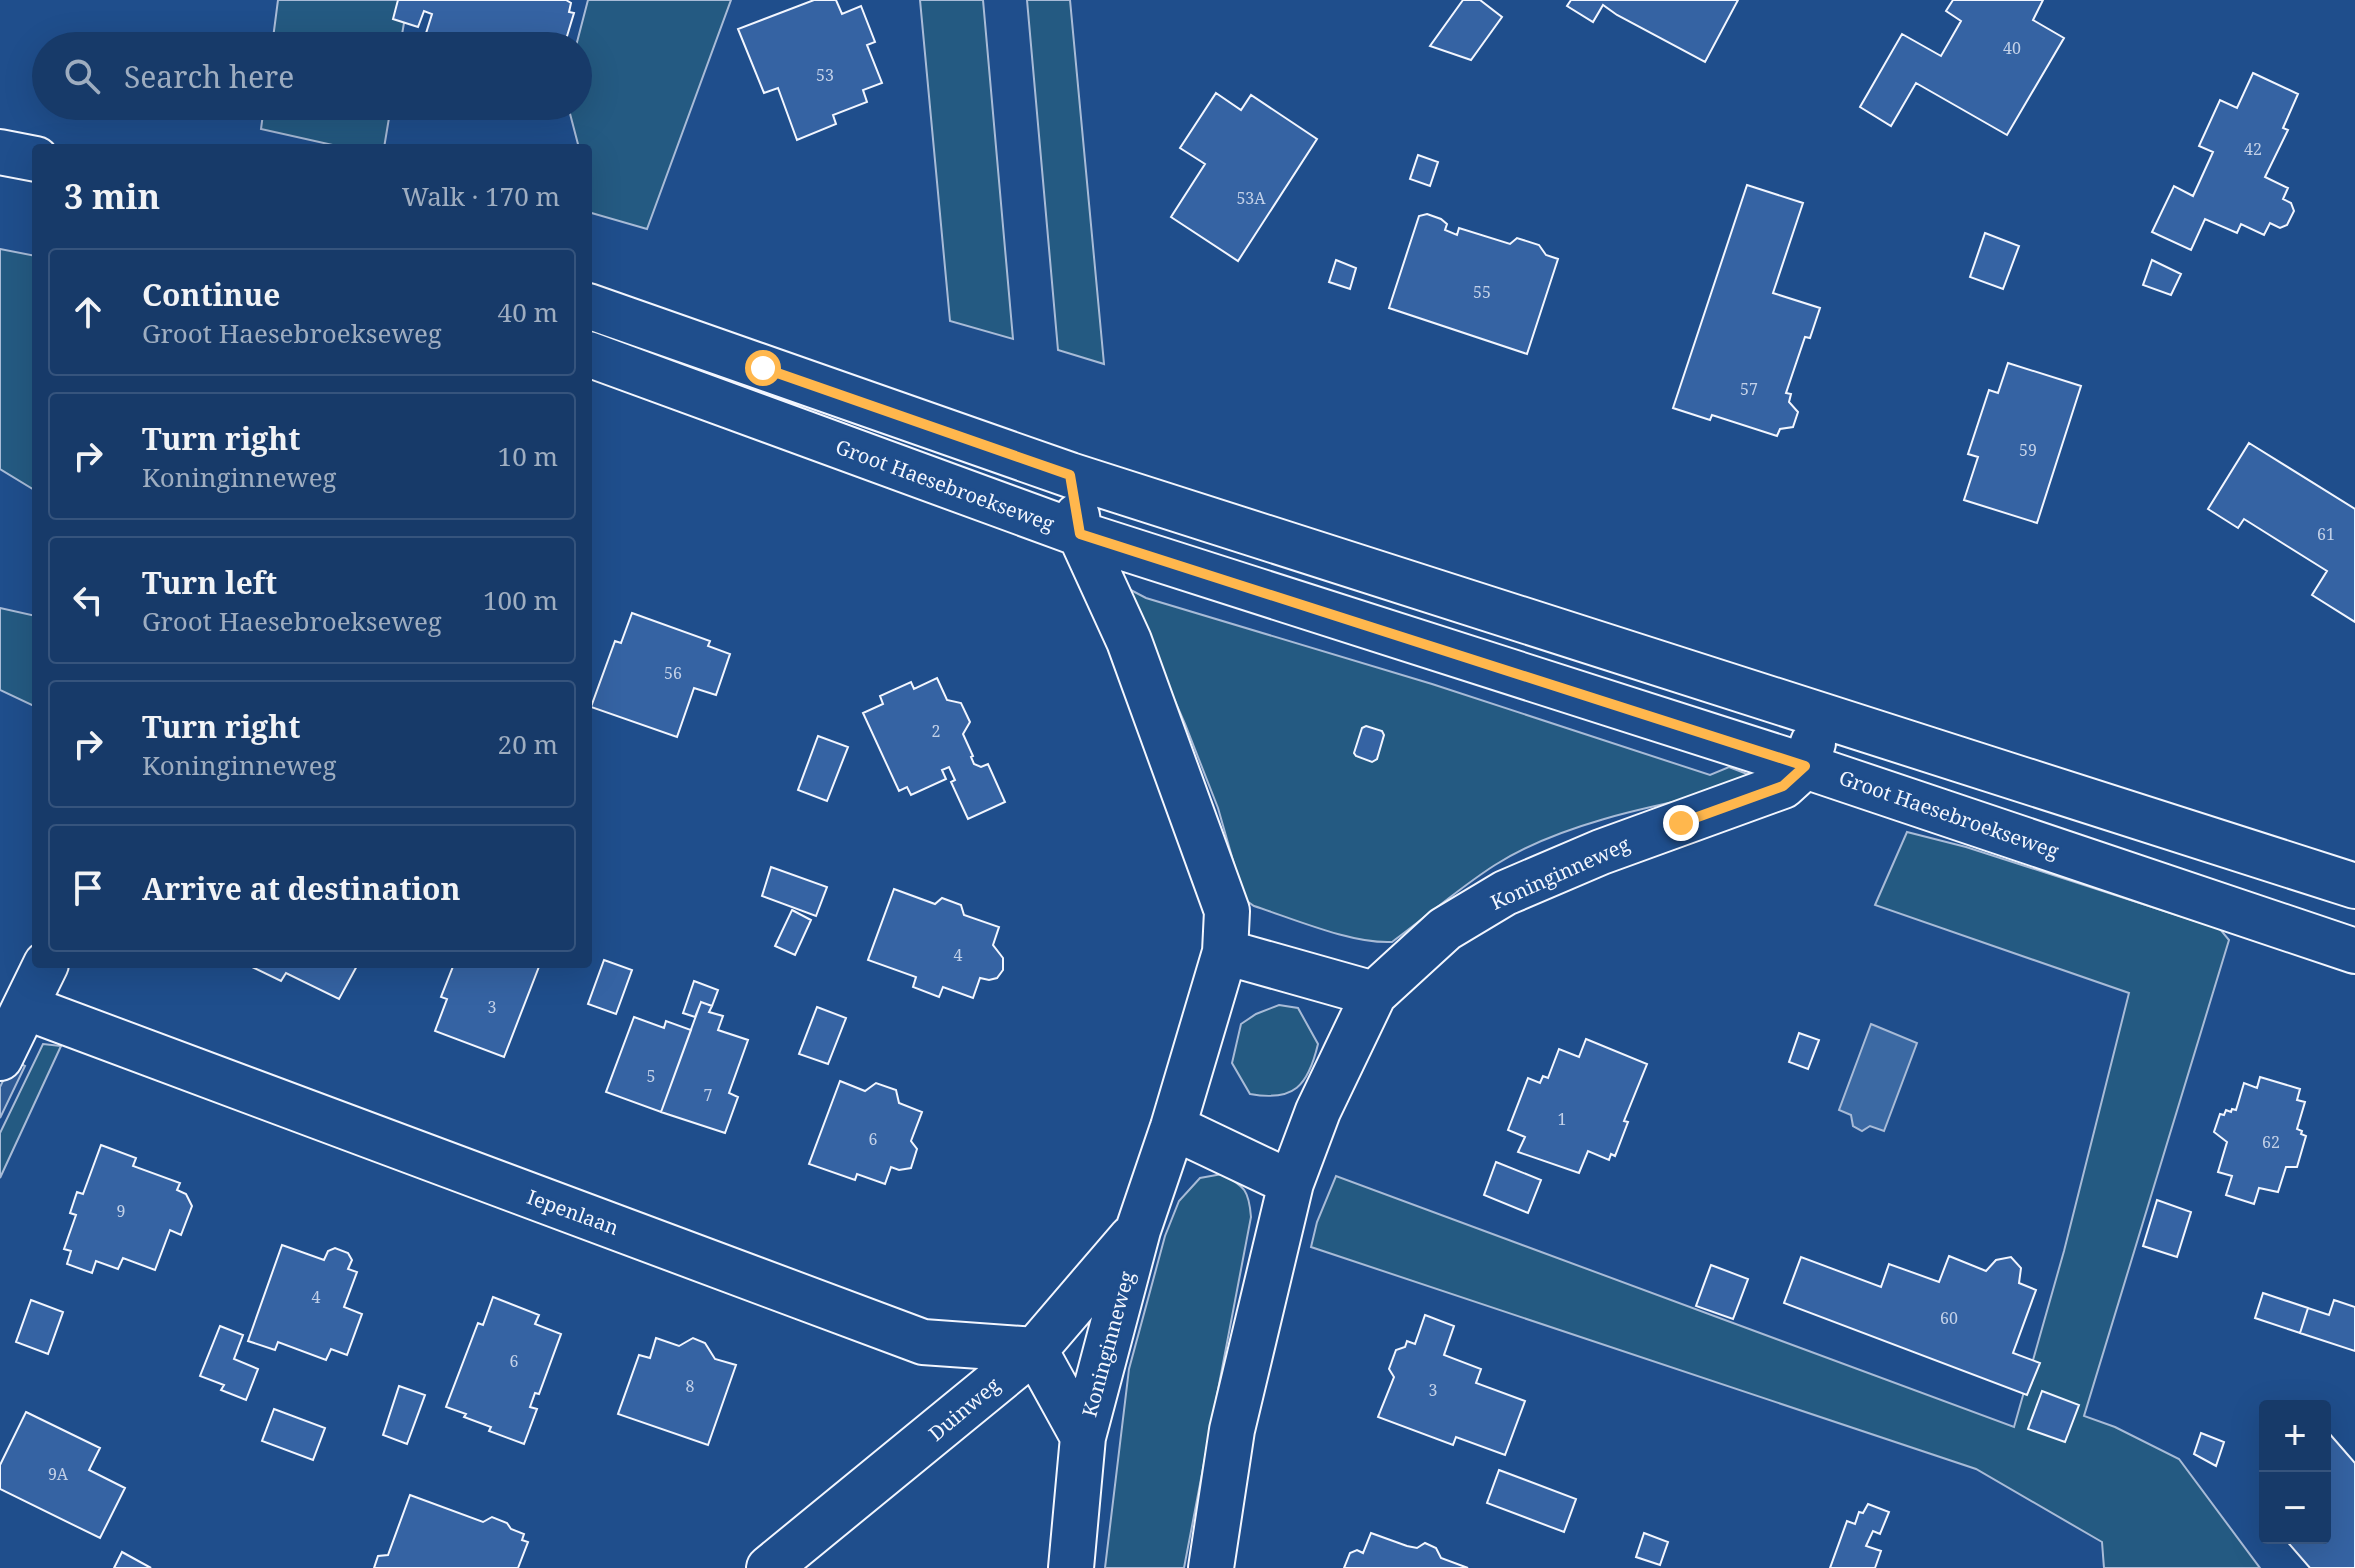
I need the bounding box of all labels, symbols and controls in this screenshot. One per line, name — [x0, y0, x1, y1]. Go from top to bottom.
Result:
search box — [32, 32, 592, 120]
house number: 40 — [2003, 37, 2021, 59]
icon: search — [60, 54, 104, 98]
text: Search here — [124, 56, 294, 97]
house number: 53 — [816, 64, 834, 86]
house number: 42 — [2244, 138, 2262, 160]
text: 3 min — [64, 173, 160, 219]
text: Walk · 170 m — [402, 178, 560, 214]
house number: 53A — [1236, 187, 1266, 209]
text: Continue — [142, 274, 280, 315]
house number: 55 — [1473, 281, 1491, 303]
icon: ahead — [66, 290, 110, 334]
text: 40 m — [498, 294, 558, 330]
text: Groot Haesebroekseweg — [142, 315, 442, 351]
route start — [745, 350, 781, 386]
house number: 57 — [1740, 378, 1758, 400]
text: Turn right — [142, 418, 300, 459]
street label: Groot Haesebroekseweg — [832, 433, 1058, 537]
icon: right — [66, 434, 110, 478]
text: 10 m — [498, 438, 558, 474]
house number: 59 — [2019, 439, 2037, 461]
text: Koninginneweg — [142, 459, 337, 495]
house number: 61 — [2317, 523, 2335, 545]
text: Turn left — [142, 562, 277, 603]
icon: left — [66, 578, 110, 622]
text: 100 m — [483, 582, 558, 618]
text: Groot Haesebroekseweg — [142, 603, 442, 639]
house number: 56 — [664, 662, 682, 684]
text: Turn right — [142, 706, 300, 747]
house number: 2 — [932, 720, 940, 742]
icon: right — [66, 722, 110, 766]
text: 20 m — [498, 726, 558, 762]
text: Koninginneweg — [142, 747, 337, 783]
street label: Groot Haesebroekseweg — [1836, 764, 2063, 864]
route end — [1663, 805, 1699, 841]
street label: Koninginneweg — [1486, 830, 1634, 916]
icon: arrive — [66, 866, 110, 910]
text: Arrive at destination — [142, 868, 461, 909]
house number: 4 — [954, 944, 963, 966]
house number: 3 — [488, 996, 497, 1018]
house number: 5 — [647, 1065, 655, 1087]
house number: 7 — [704, 1084, 713, 1106]
house number: 1 — [1558, 1108, 1566, 1130]
house number: 6 — [869, 1128, 878, 1150]
house number: 62 — [2262, 1131, 2280, 1153]
street label: Iepenlaan — [523, 1183, 623, 1241]
house number: 9 — [117, 1200, 125, 1222]
street label: Koninginneweg — [1076, 1268, 1140, 1420]
house number: 4 — [312, 1286, 321, 1308]
house number: 60 — [1940, 1307, 1958, 1329]
house number: 6 — [510, 1350, 519, 1372]
street label: Duinweg — [923, 1371, 1006, 1447]
house number: 8 — [686, 1375, 695, 1397]
house number: 3 — [1429, 1379, 1438, 1401]
map controls — [2259, 1400, 2331, 1544]
button: + — [2259, 1400, 2331, 1472]
house number: 9A — [48, 1463, 69, 1485]
button: − — [2259, 1472, 2331, 1544]

